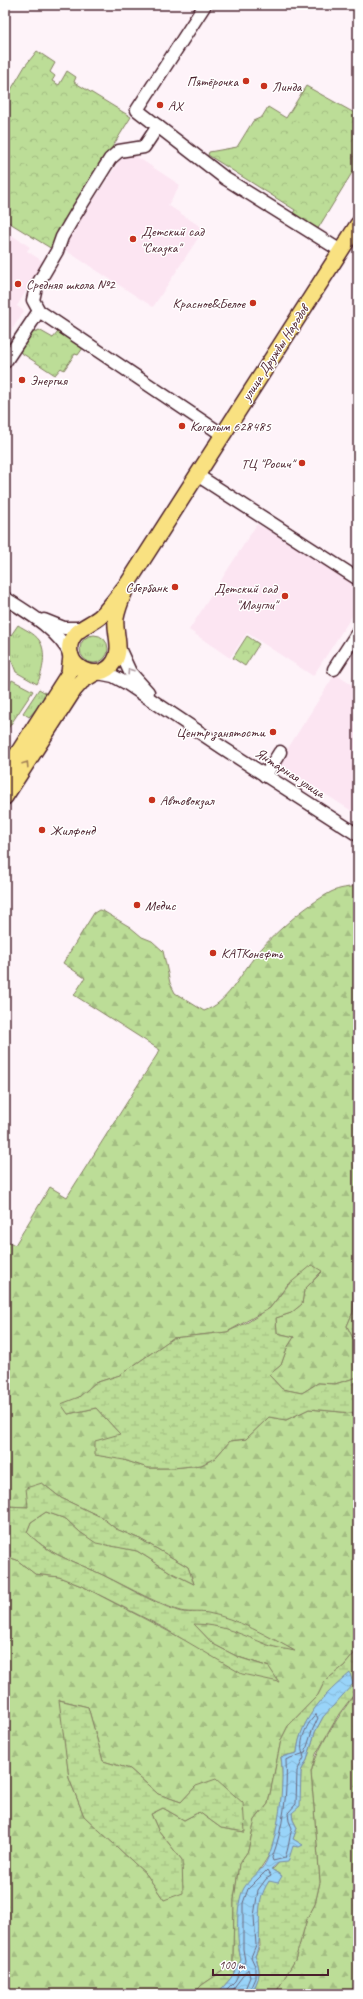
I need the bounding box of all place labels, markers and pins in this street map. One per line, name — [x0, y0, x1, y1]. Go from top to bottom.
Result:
place label: Пятёрочка — [187, 73, 239, 90]
marker: Пятёрочка — [241, 76, 251, 86]
place label: Линда — [272, 78, 303, 95]
marker: Линда — [259, 81, 269, 91]
place label: АХ — [168, 97, 185, 114]
marker: АХ — [155, 100, 165, 110]
place label: Детский сад "Сказка" — [141, 223, 205, 256]
marker: Детский сад "Сказка" — [128, 234, 138, 244]
place label: Средняя школа №2 — [26, 276, 116, 293]
marker: Средняя школа №2 — [13, 279, 23, 289]
place label: Красное&Белое — [173, 295, 246, 312]
marker: Красное&Белое — [248, 298, 258, 308]
place label: Энергия — [30, 372, 68, 389]
marker: Энергия — [17, 375, 27, 385]
place label: Когалым 628485 — [190, 418, 271, 435]
marker: Когалым 628485 — [177, 421, 187, 431]
place label: ТЦ "Росич" — [241, 455, 297, 472]
marker: ТЦ "Росич" — [297, 458, 307, 468]
place label: Сбербанк — [126, 579, 169, 596]
place label: Детский сад "Маугли" — [214, 580, 280, 613]
marker: Сбербанк — [170, 582, 180, 592]
marker: Детский сад "Маугли" — [280, 591, 290, 601]
place label: Центр занятости — [176, 724, 266, 741]
marker: Центр занятости — [268, 727, 278, 737]
place label: Автовокзал — [160, 792, 215, 809]
marker: Автовокзал — [147, 795, 157, 805]
place label: Жилфонд — [50, 822, 97, 839]
marker: Жилфонд — [37, 825, 47, 835]
place label: Медис — [145, 897, 177, 914]
marker: Медис — [132, 900, 142, 910]
place label: КАТКонефть — [221, 945, 284, 962]
marker: КАТКонефть — [208, 948, 218, 958]

